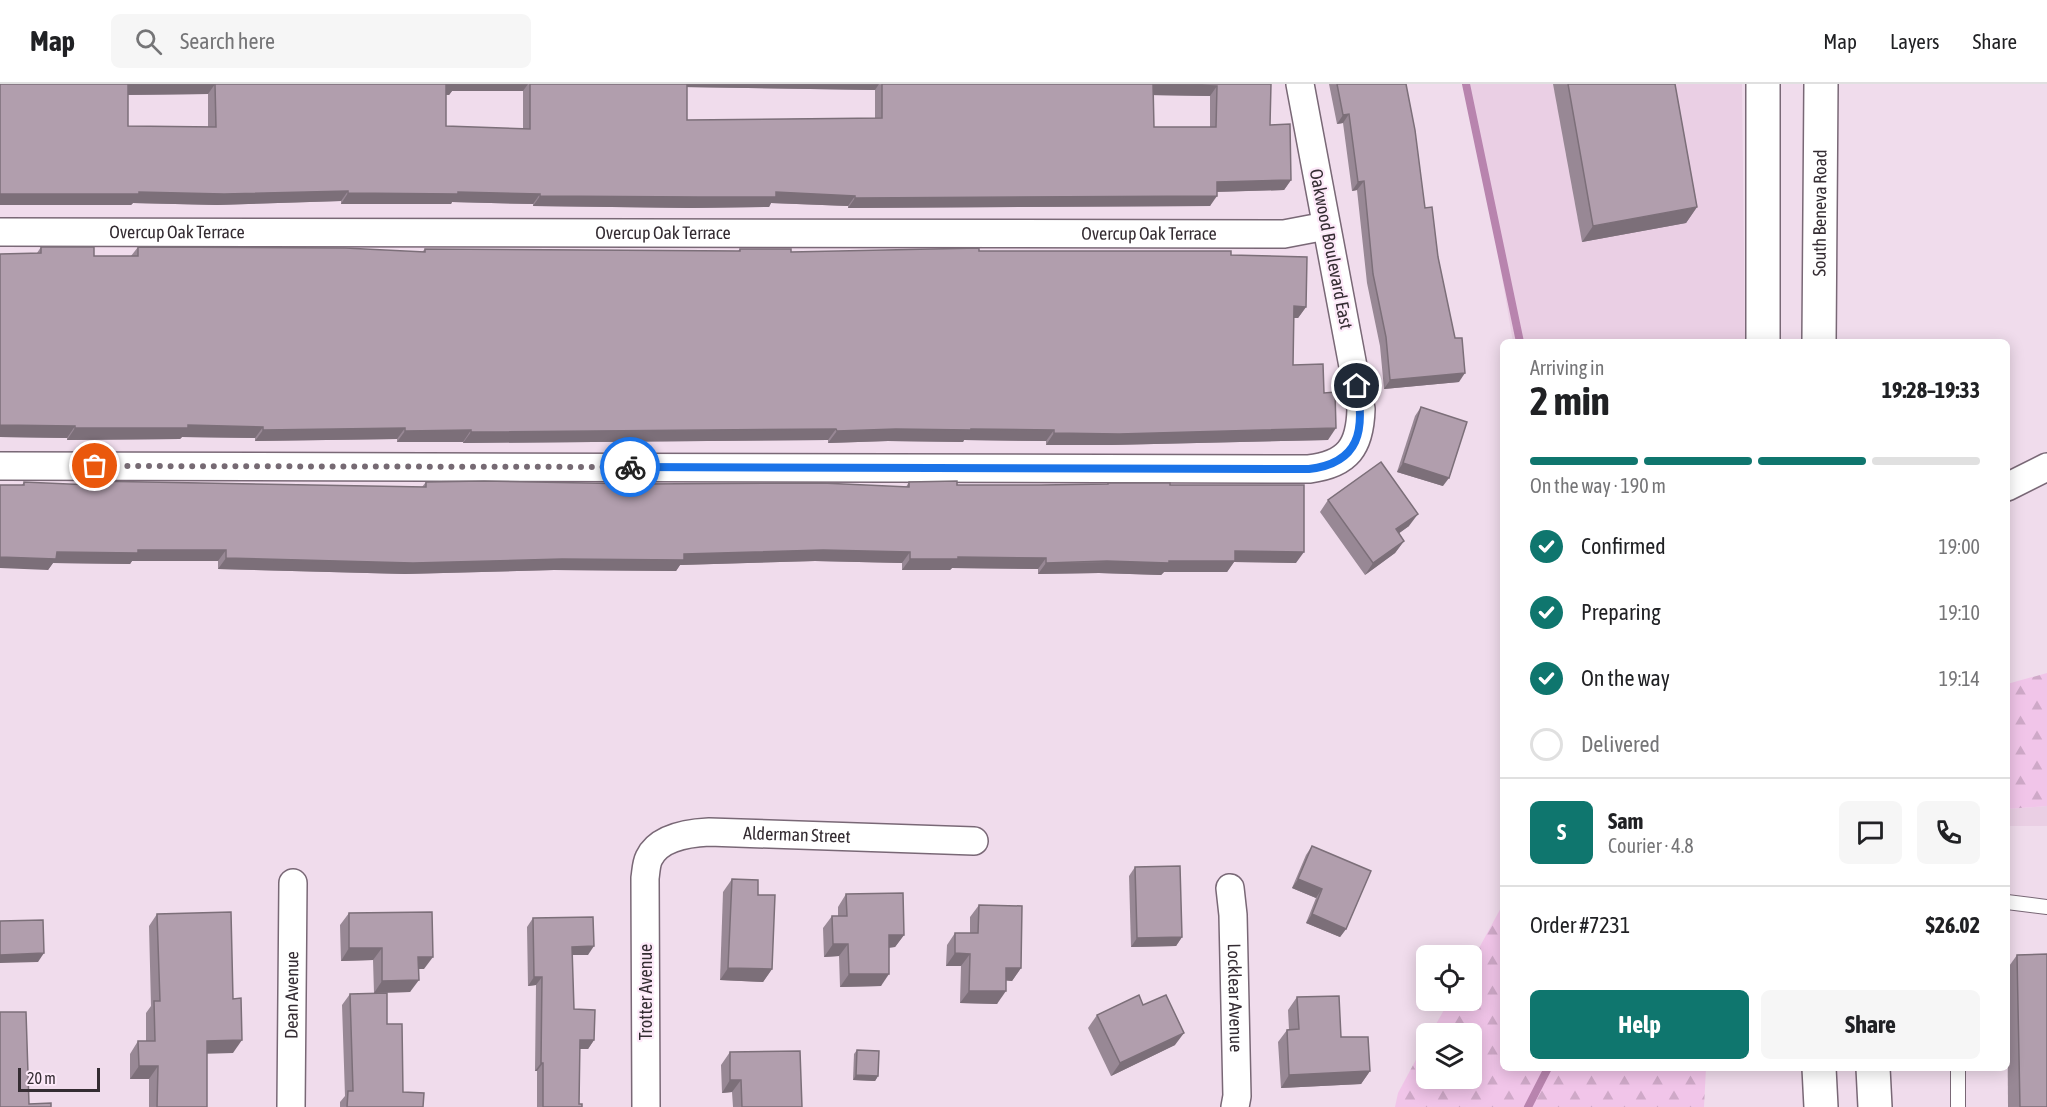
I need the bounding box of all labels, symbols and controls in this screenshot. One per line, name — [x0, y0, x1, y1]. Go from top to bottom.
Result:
search box — [111, 14, 531, 68]
text: Map — [30, 25, 75, 57]
icon: search — [132, 25, 165, 58]
text: Search here — [180, 28, 275, 54]
text: Map — [1823, 29, 1857, 53]
text: Layers — [1890, 29, 1940, 53]
text: Share — [1973, 29, 2017, 53]
street label: South Beneva Road — [1809, 149, 1830, 277]
street label: Oakwood Boulevard East — [1306, 167, 1357, 331]
street label: Overcup Oak Terrace — [109, 221, 245, 242]
street label: Overcup Oak Terrace — [595, 222, 731, 243]
street label: Overcup Oak Terrace — [1081, 223, 1217, 244]
text: Arriving in — [1530, 356, 1604, 379]
pin — [1331, 360, 1382, 411]
icon: home — [1340, 369, 1373, 402]
text: 19:28–19:33 — [1882, 377, 1980, 403]
text: 2 min — [1530, 379, 1610, 423]
courier — [600, 437, 660, 497]
pin — [69, 440, 120, 491]
icon: bag — [78, 449, 111, 482]
icon: bike — [614, 451, 647, 484]
text: On the way · 190 m — [1530, 474, 1666, 497]
icon: check — [1530, 530, 1563, 563]
text: Confirmed — [1581, 533, 1666, 559]
text: 19:00 — [1938, 535, 1980, 558]
icon: check — [1530, 596, 1563, 629]
text: Preparing — [1581, 599, 1661, 625]
text: 19:10 — [1939, 601, 1980, 624]
icon: check — [1530, 662, 1563, 695]
text: On the way — [1581, 665, 1670, 691]
text: 19:14 — [1939, 667, 1980, 690]
text: Delivered — [1581, 731, 1660, 757]
button: chat — [1839, 801, 1902, 864]
button: phone — [1917, 801, 1980, 864]
text: Sam — [1608, 808, 1643, 834]
text: S — [1557, 819, 1566, 845]
street label: Alderman Street — [743, 822, 851, 847]
text: Courier · 4.8 — [1608, 834, 1694, 857]
text: Order #7231 — [1530, 912, 1630, 938]
text: $26.02 — [1925, 912, 1980, 938]
street label: Locklear Avenue — [1224, 943, 1247, 1052]
street label: Trotter Avenue — [635, 944, 656, 1040]
map controls — [1416, 945, 1482, 1089]
button: locate — [1416, 945, 1482, 1011]
street label: Dean Avenue — [281, 951, 302, 1039]
button: Help — [1530, 990, 1749, 1059]
button: Share — [1761, 990, 1980, 1059]
button: layers — [1416, 1023, 1482, 1089]
scale bar — [18, 1065, 100, 1092]
text: 20 m — [27, 1069, 56, 1087]

